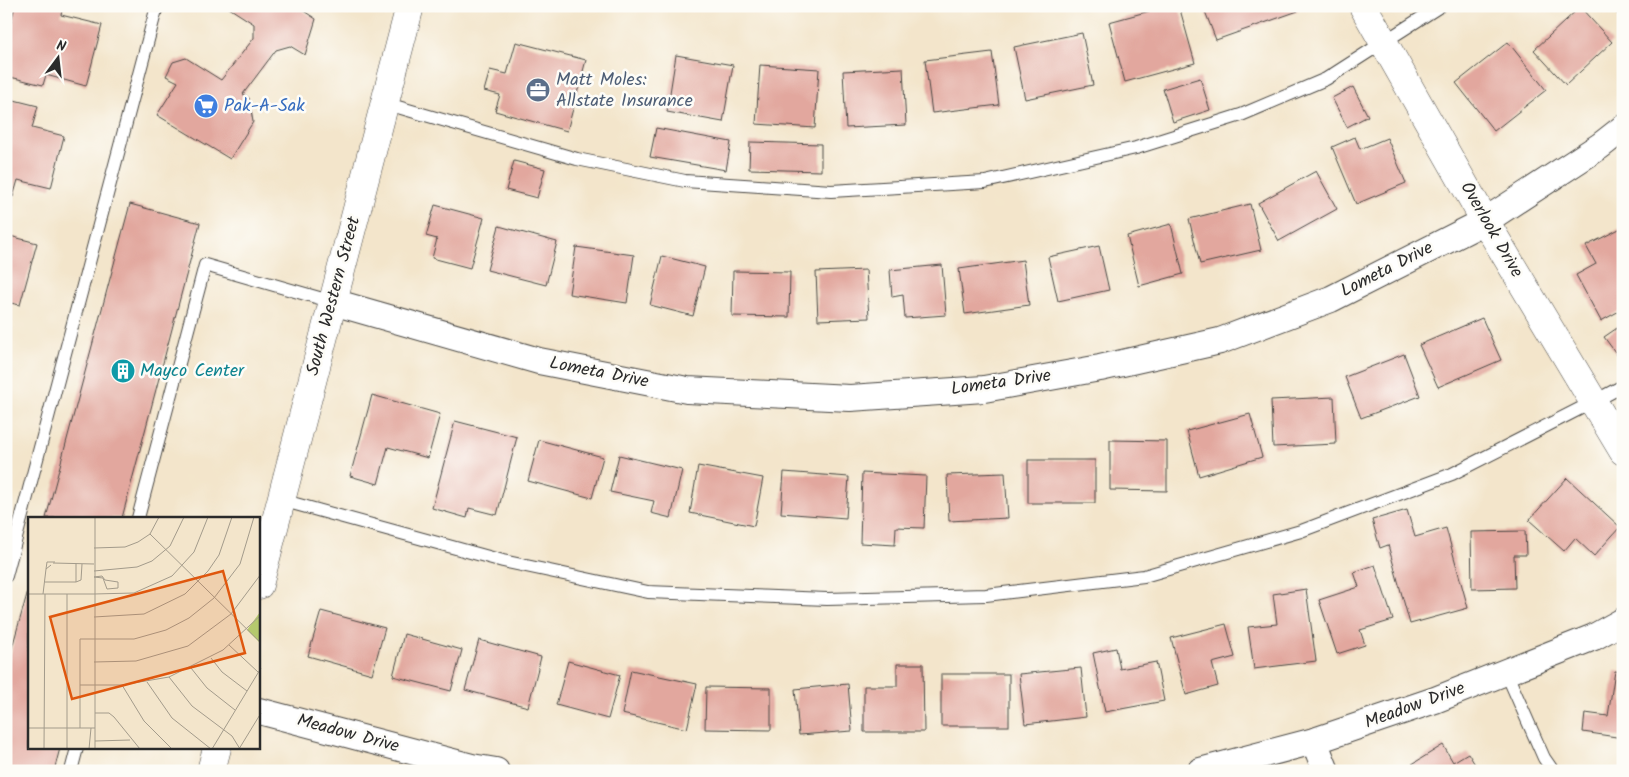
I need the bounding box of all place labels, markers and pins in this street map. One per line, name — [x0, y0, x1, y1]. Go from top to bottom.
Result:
place label: Matt Moles: Allstate Insurance — [556, 66, 693, 116]
office icon: Matt Moles: Allstate Insurance — [525, 77, 551, 103]
place label: Pak-A-Sak — [224, 92, 305, 121]
supermarket icon: Pak-A-Sak — [193, 93, 219, 119]
place label: Mayco Center — [140, 357, 245, 386]
building icon: Mayco Center — [110, 358, 136, 384]

